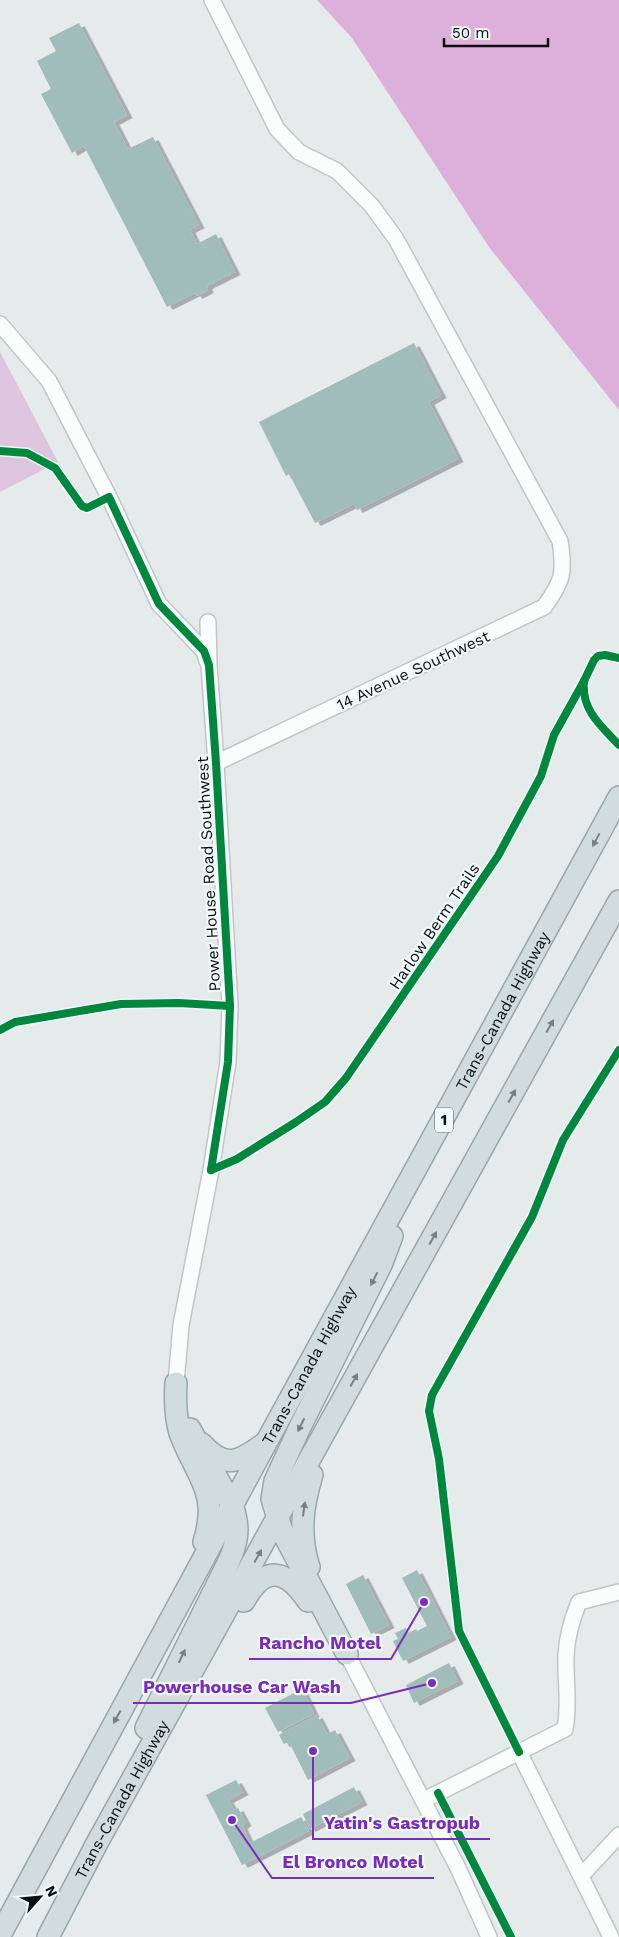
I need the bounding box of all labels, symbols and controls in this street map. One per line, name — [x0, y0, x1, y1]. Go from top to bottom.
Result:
scale bar — [444, 15, 548, 47]
text: 50 m — [452, 24, 489, 42]
street label: 14 Avenue Southwest — [334, 627, 493, 714]
street label: Power House Road Southwest — [193, 756, 224, 992]
one-way arrow — [592, 833, 600, 848]
street label: Harlow Berm Trails — [385, 860, 484, 993]
street label: Trans-Canada Highway — [452, 928, 554, 1094]
one-way arrow — [546, 1019, 554, 1033]
one-way arrow — [507, 1089, 516, 1102]
road number: 1 — [435, 1108, 453, 1132]
one-way arrow — [429, 1231, 437, 1245]
one-way arrow — [370, 1272, 378, 1286]
street label: Trans-Canada Highway — [258, 1282, 360, 1448]
one-way arrow — [350, 1373, 358, 1388]
one-way arrow — [297, 1417, 305, 1432]
one-way arrow — [300, 1501, 308, 1517]
one-way arrow — [253, 1550, 262, 1563]
callout: Rancho Motel — [249, 1626, 391, 1659]
text: Rancho Motel — [259, 1632, 381, 1653]
one-way arrow — [178, 1649, 186, 1663]
callout: Powerhouse Car Wash — [133, 1670, 351, 1703]
text: Powerhouse Car Wash — [143, 1676, 341, 1697]
one-way arrow — [113, 1710, 121, 1724]
street label: Trans-Canada Highway — [71, 1716, 173, 1882]
callout: Yatin's Gastropub — [313, 1806, 490, 1839]
text: Yatin's Gastropub — [324, 1812, 480, 1833]
callout: El Bronco Motel — [272, 1845, 434, 1878]
text: El Bronco Motel — [282, 1851, 424, 1872]
north arrow — [15, 1872, 65, 1922]
text: N — [42, 1883, 61, 1899]

